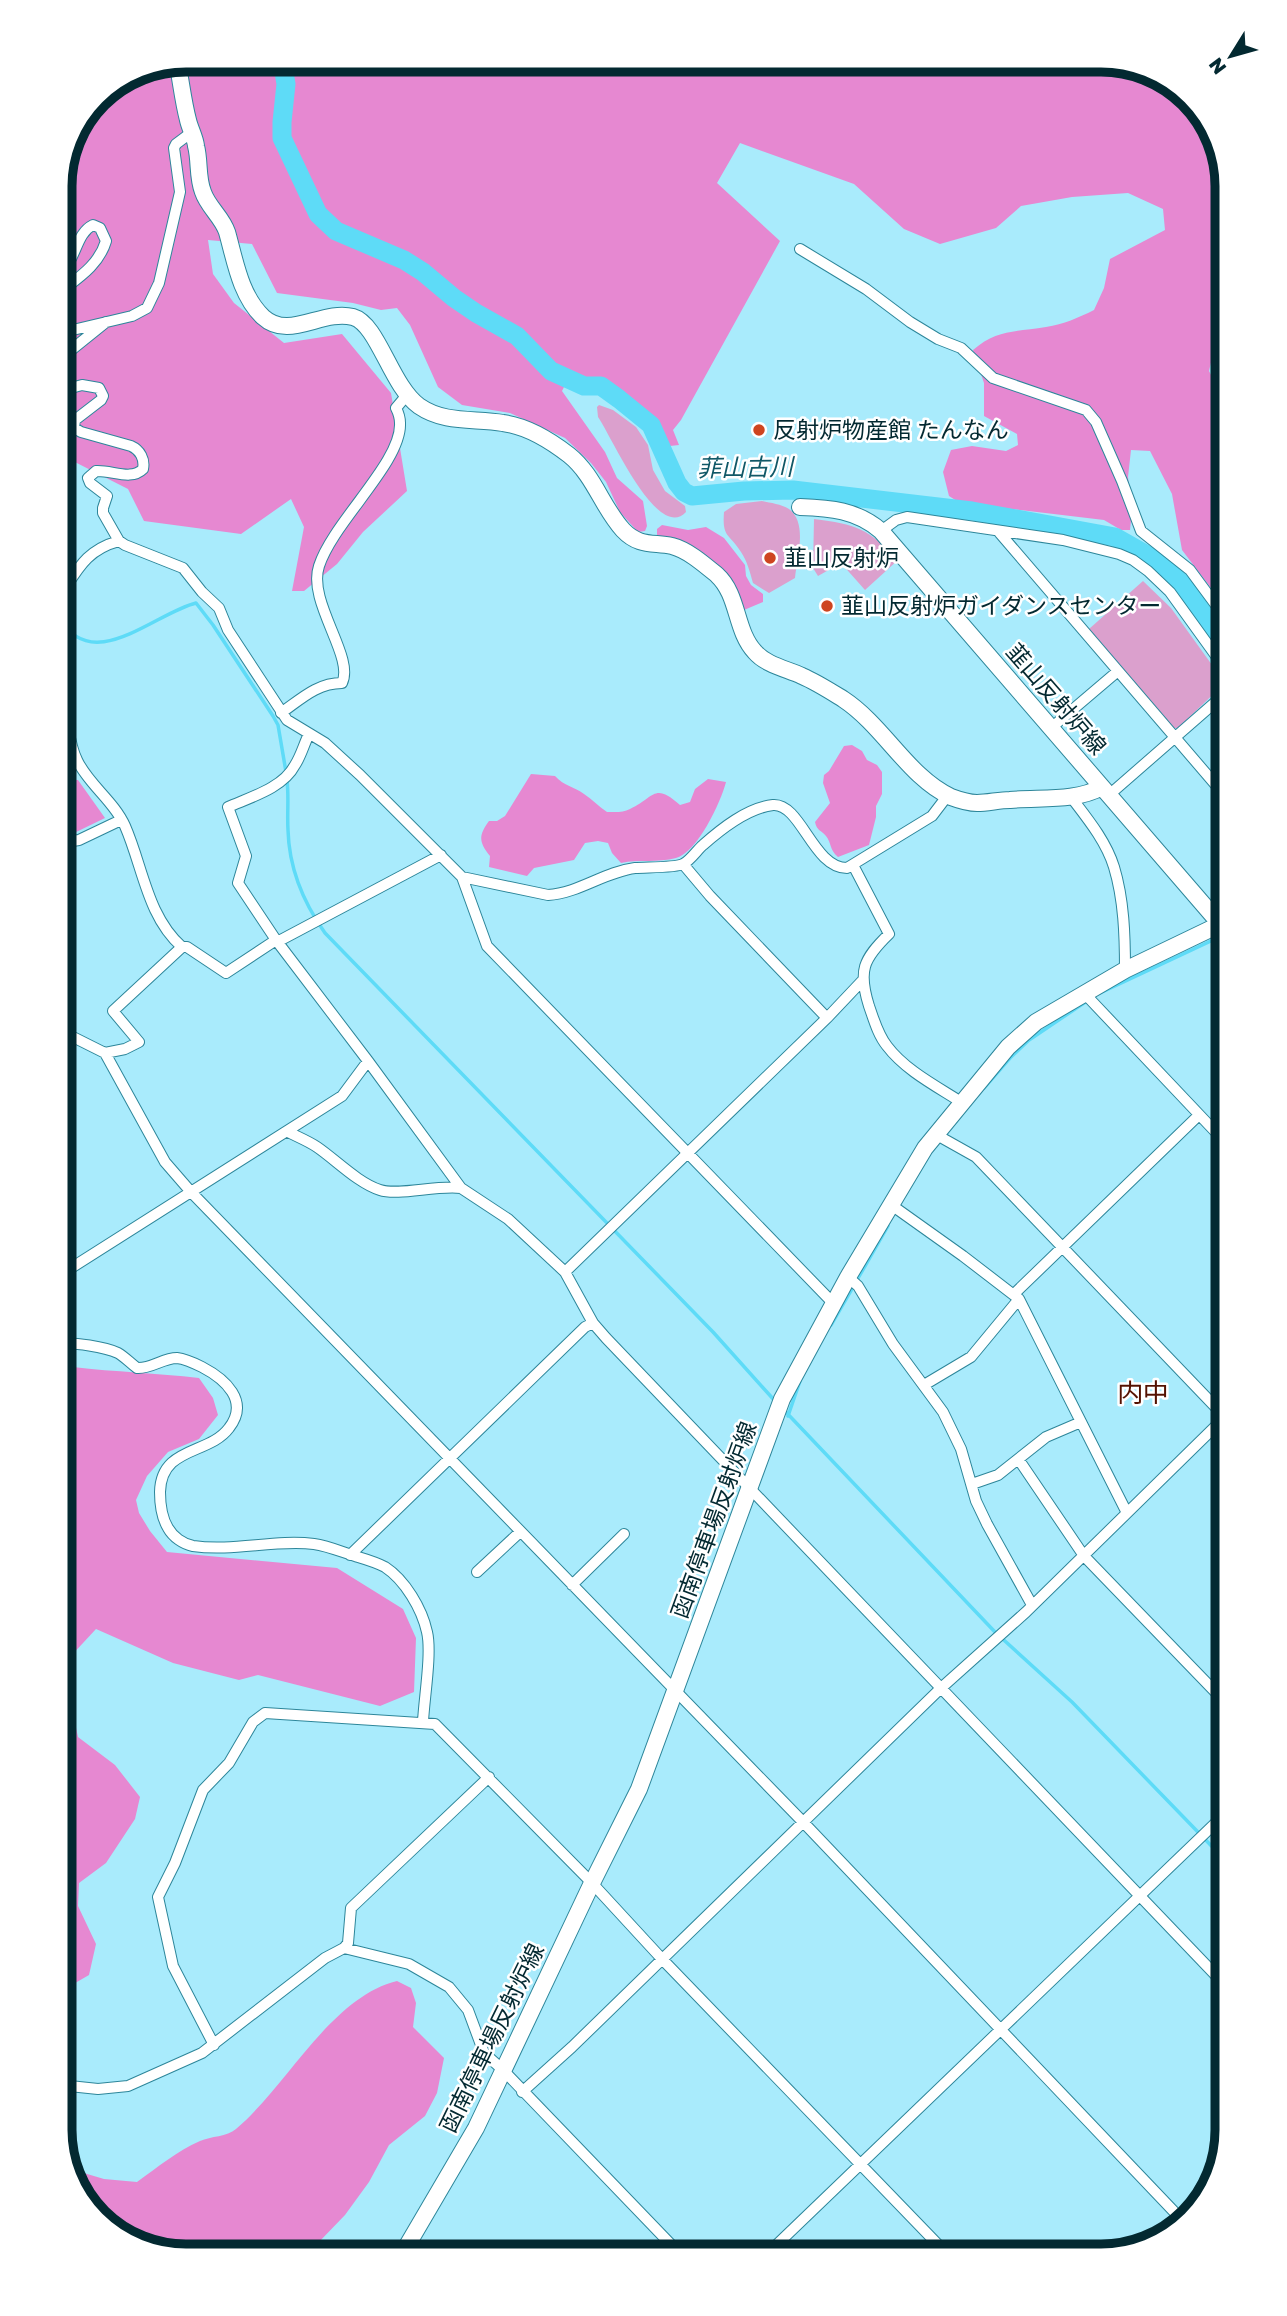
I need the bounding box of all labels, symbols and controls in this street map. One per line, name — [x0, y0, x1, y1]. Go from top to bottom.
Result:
north arrow — [1196, 21, 1266, 91]
text: N — [1203, 54, 1231, 79]
place label: 反射炉物産館 たんなん — [773, 415, 1009, 443]
marker: 反射炉物産館 たんなん — [751, 422, 767, 438]
water label: 菲山古川 — [697, 451, 796, 482]
place label: 韮山反射炉 — [784, 543, 899, 571]
marker: 韮山反射炉 — [762, 550, 778, 566]
place label: 韮山反射炉ガイダンスセンター — [841, 591, 1162, 619]
marker: 韮山反射炉ガイダンスセンター — [819, 598, 835, 614]
street label: 韮山反射炉線 — [1001, 637, 1113, 760]
district label: 内中 — [1117, 1377, 1169, 1408]
street label: 函南停車場反射炉線 — [665, 1418, 762, 1622]
street label: 函南停車場反射炉線 — [433, 1938, 549, 2137]

